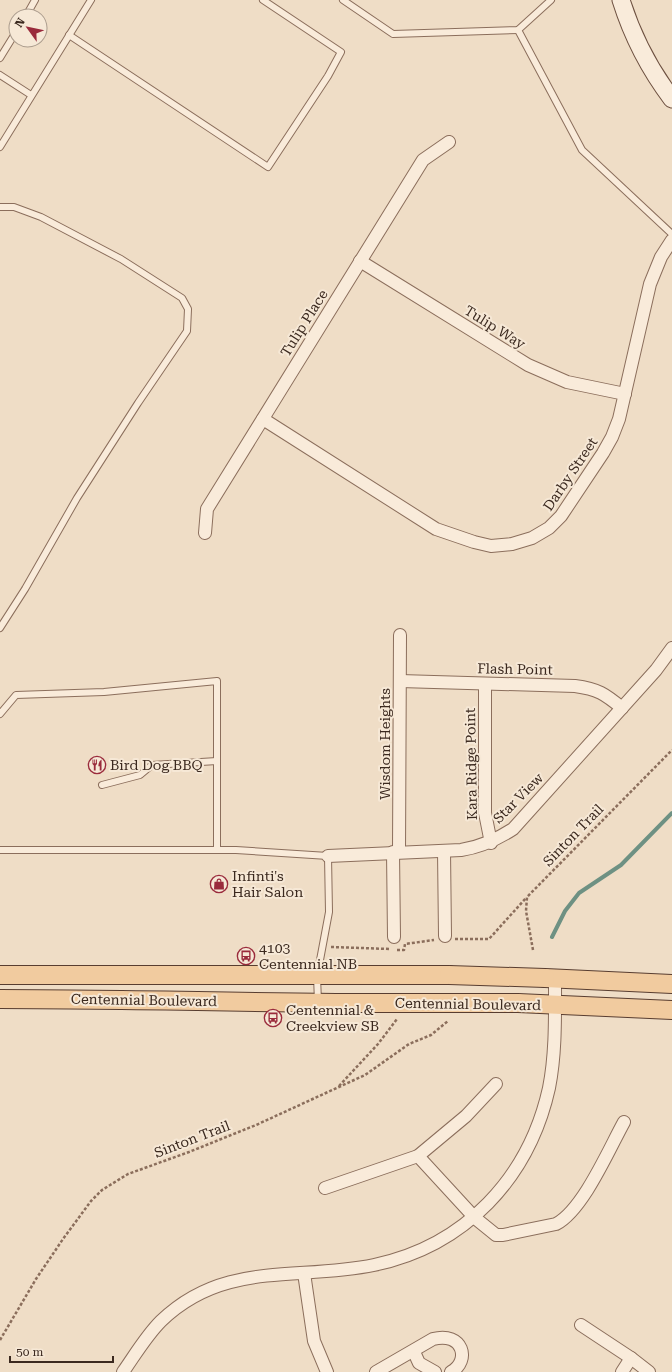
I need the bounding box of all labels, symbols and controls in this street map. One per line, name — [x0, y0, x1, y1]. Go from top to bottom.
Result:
north arrow — [8, 8, 48, 48]
text: N — [12, 15, 28, 30]
street label: Tulip Place — [277, 286, 331, 359]
street label: Tulip Way — [462, 302, 529, 352]
street label: Darby Street — [540, 434, 600, 514]
street label: Flash Point — [477, 660, 553, 678]
street label: Wisdom Heights — [377, 688, 393, 800]
street label: Kara Ridge Point — [462, 708, 480, 820]
restaurant icon: Bird Dog BBQ — [87, 755, 107, 775]
place label: Bird Dog BBQ — [110, 757, 203, 773]
street label: Star View — [490, 769, 547, 826]
street label: Sinton Trail — [540, 800, 607, 869]
place label: Infinti's Hair Salon — [232, 868, 303, 900]
shop icon: Infinti's Hair Salon — [209, 874, 229, 894]
place label: 4103 Centennial NB — [259, 940, 357, 972]
bus stop icon: 4103 Centennial NB — [236, 946, 256, 966]
street label: Centennial Boulevard — [71, 991, 217, 1009]
street label: Centennial Boulevard — [395, 995, 541, 1013]
place label: Centennial & Creekview SB — [286, 1002, 379, 1034]
bus stop icon: Centennial & Creekview SB — [263, 1008, 283, 1028]
street label: Sinton Trail — [152, 1117, 233, 1161]
scale bar — [10, 1338, 113, 1364]
text: 50 m — [16, 1345, 43, 1359]

